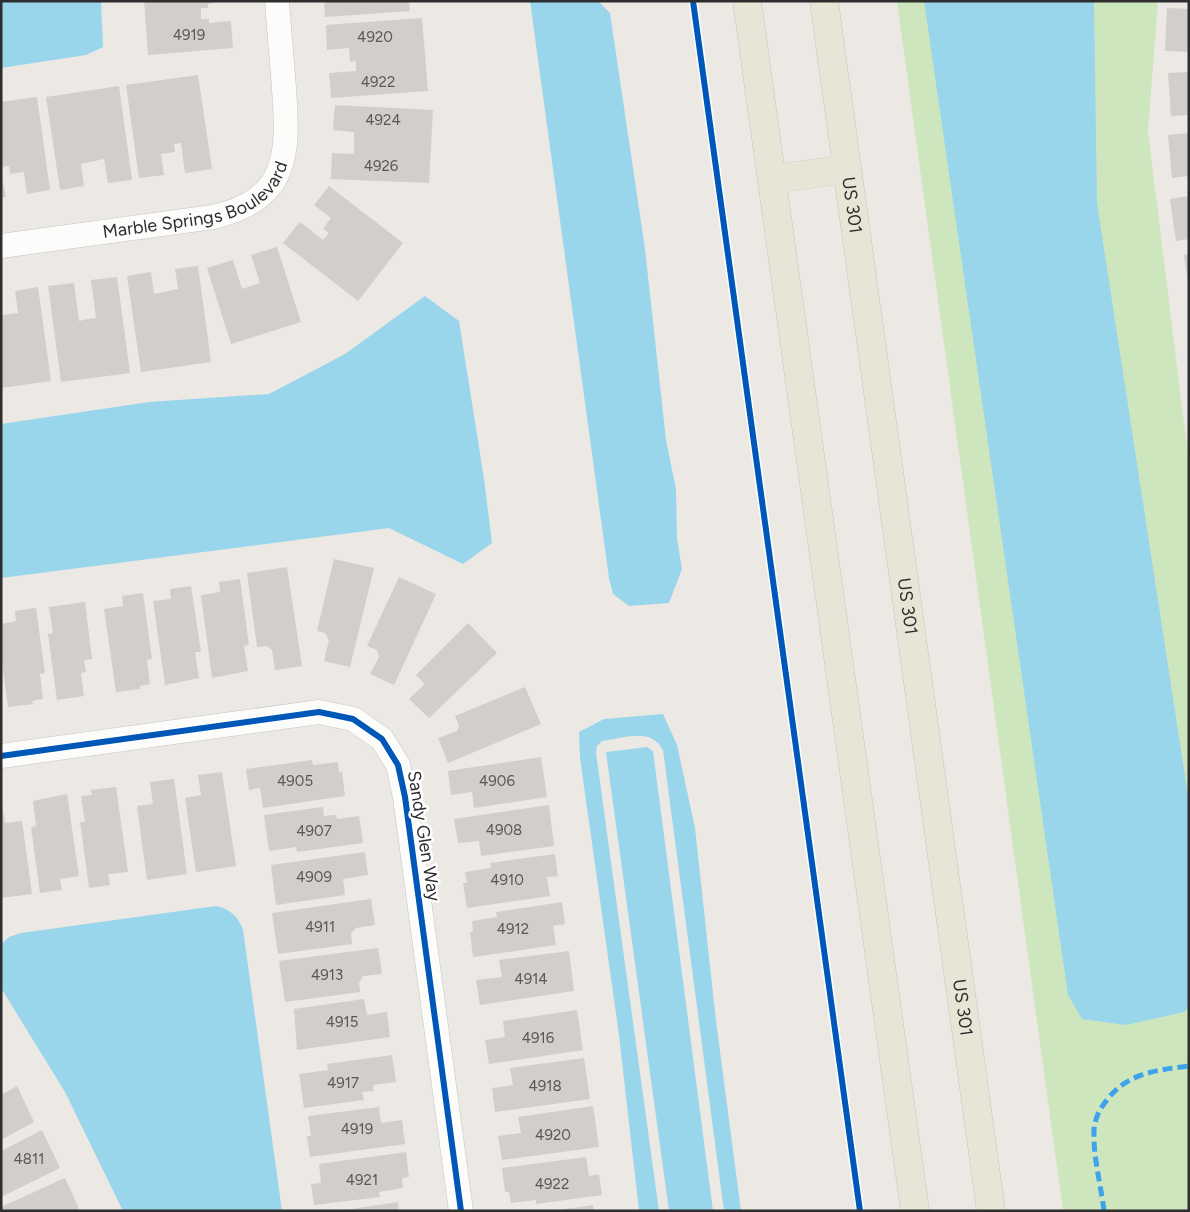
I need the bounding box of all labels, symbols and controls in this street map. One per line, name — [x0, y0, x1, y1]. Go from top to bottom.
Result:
house number: 4919 — [173, 26, 205, 44]
house number: 4920 — [357, 28, 393, 46]
house number: 4922 — [361, 73, 395, 91]
house number: 4924 — [365, 111, 401, 129]
house number: 4926 — [364, 157, 399, 175]
street label: Marble Springs Boulevard — [101, 158, 292, 243]
street label: US 301 — [837, 175, 867, 235]
street label: US 301 — [893, 577, 922, 636]
street label: Sandy Glen Way — [403, 769, 445, 903]
house number: 4905 — [277, 772, 313, 790]
house number: 4906 — [479, 772, 515, 790]
house number: 4908 — [486, 821, 522, 839]
house number: 4907 — [296, 822, 332, 840]
house number: 4909 — [296, 868, 332, 886]
house number: 4910 — [490, 871, 524, 889]
house number: 4911 — [305, 918, 335, 936]
house number: 4912 — [497, 920, 529, 938]
house number: 4913 — [311, 966, 343, 984]
house number: 4914 — [514, 970, 548, 988]
street label: US 301 — [948, 978, 978, 1037]
house number: 4915 — [326, 1013, 358, 1031]
house number: 4916 — [522, 1029, 555, 1047]
house number: 4917 — [327, 1074, 359, 1092]
house number: 4918 — [528, 1077, 562, 1095]
house number: 4919 — [341, 1120, 373, 1138]
house number: 4920 — [535, 1126, 571, 1144]
house number: 4811 — [14, 1150, 44, 1168]
house number: 4921 — [346, 1171, 378, 1189]
house number: 4922 — [535, 1175, 569, 1193]

